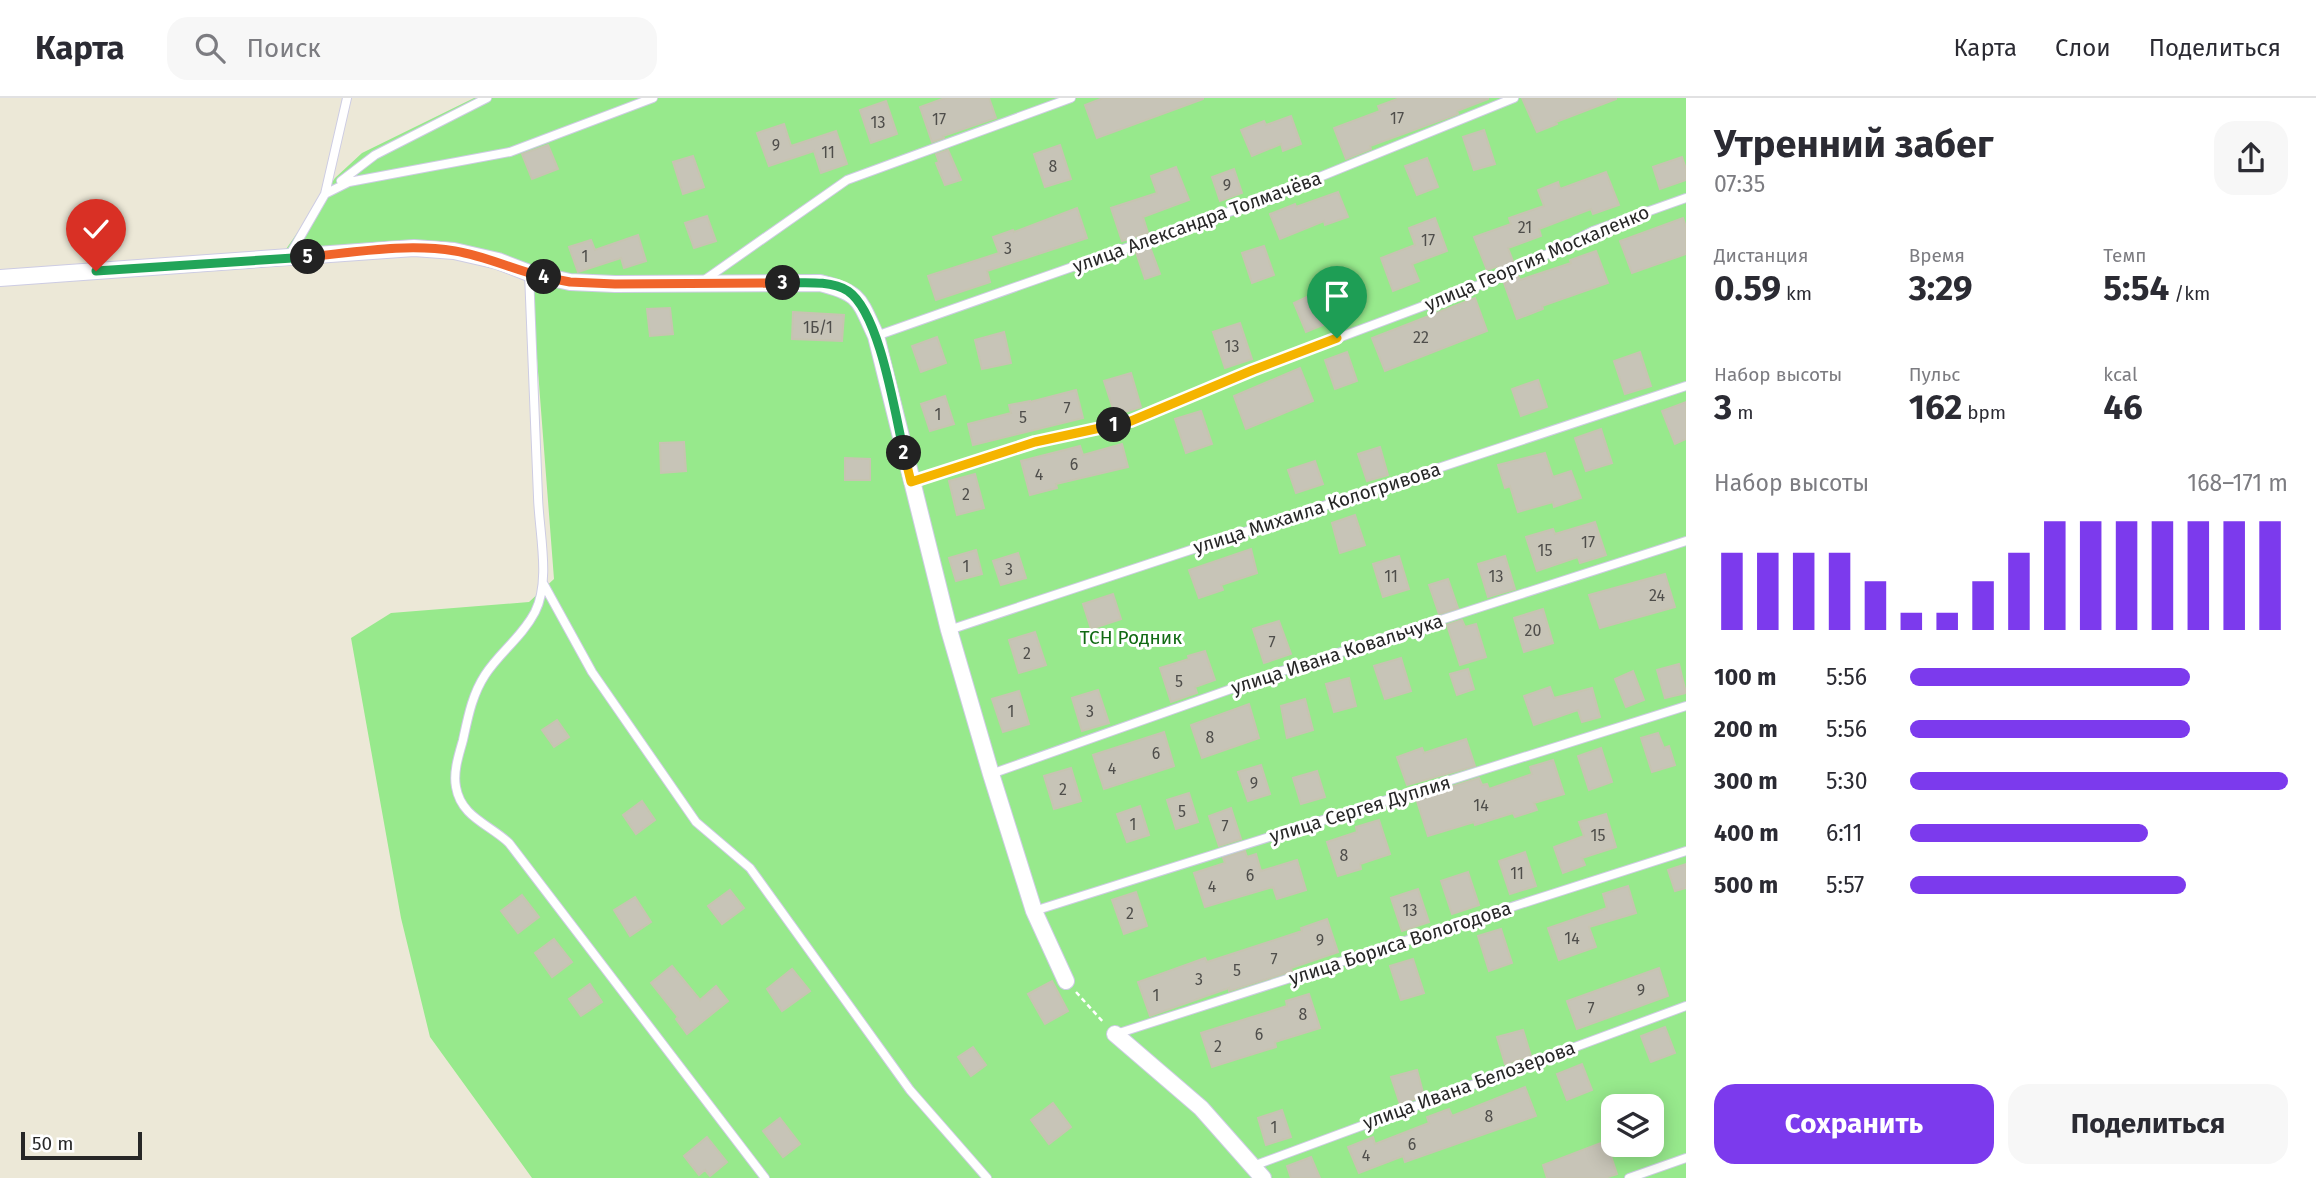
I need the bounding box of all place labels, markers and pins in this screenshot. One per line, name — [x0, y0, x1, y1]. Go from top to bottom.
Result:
pin — [66, 199, 126, 271]
pin: 5 — [290, 240, 326, 274]
pin: 4 — [526, 260, 562, 294]
pin: 3 — [766, 266, 800, 300]
pin — [1307, 266, 1367, 338]
pin: 1 — [1096, 408, 1132, 442]
pin: 2 — [886, 436, 922, 470]

